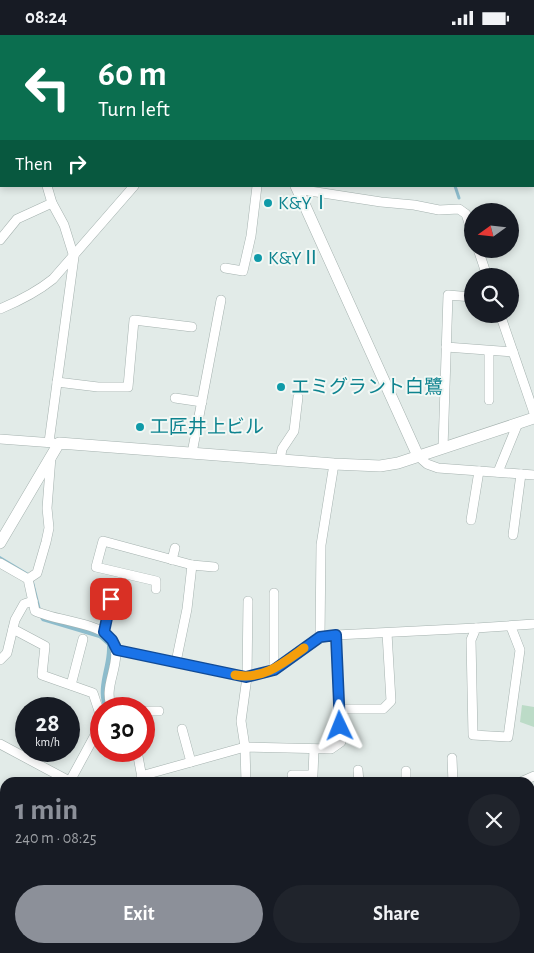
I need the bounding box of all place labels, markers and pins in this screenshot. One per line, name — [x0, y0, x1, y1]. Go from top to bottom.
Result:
place label: K&YⅠ — [278, 194, 331, 213]
marker: K&YⅠ — [262, 197, 274, 209]
place label: K&YⅡ — [268, 249, 321, 268]
marker: K&YⅡ — [252, 252, 264, 264]
place label: エミグラント白鷺 — [291, 376, 443, 397]
marker: エミグラント白鷺 — [275, 381, 287, 393]
place label: 工匠井上ビル — [150, 417, 264, 437]
marker: 工匠井上ビル — [134, 421, 146, 433]
pin — [90, 578, 132, 620]

